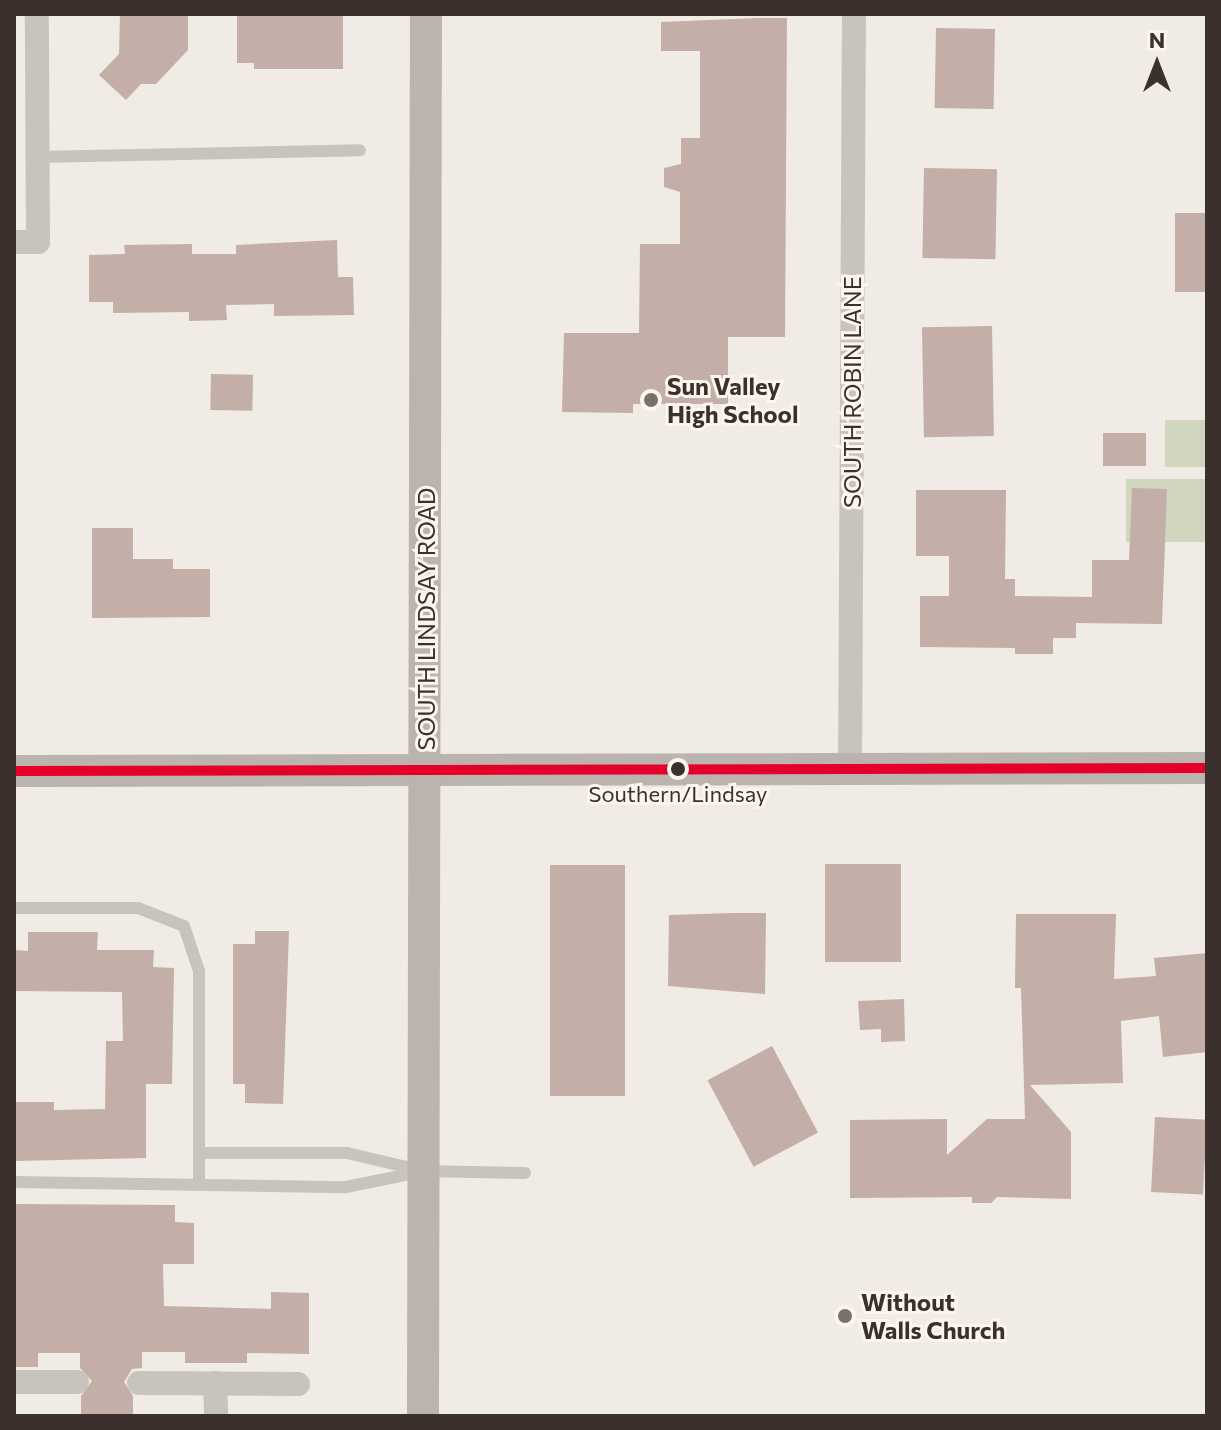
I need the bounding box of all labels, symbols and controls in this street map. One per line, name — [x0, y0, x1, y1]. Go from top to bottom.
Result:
north arrow — [1117, 24, 1197, 104]
text: N — [1149, 26, 1165, 53]
street label: SOUTH ROBIN LANE — [838, 276, 866, 508]
place label: Sun Valley High School — [667, 372, 798, 428]
marker: Sun Valley High School — [642, 391, 660, 409]
street label: SOUTH LINDSAY ROAD — [412, 488, 440, 750]
marker: Southern/Lindsay — [670, 761, 686, 777]
place label: Southern/Lindsay — [589, 781, 767, 807]
place label: Without Walls Church — [861, 1288, 1005, 1344]
marker: Without Walls Church — [836, 1307, 854, 1325]

